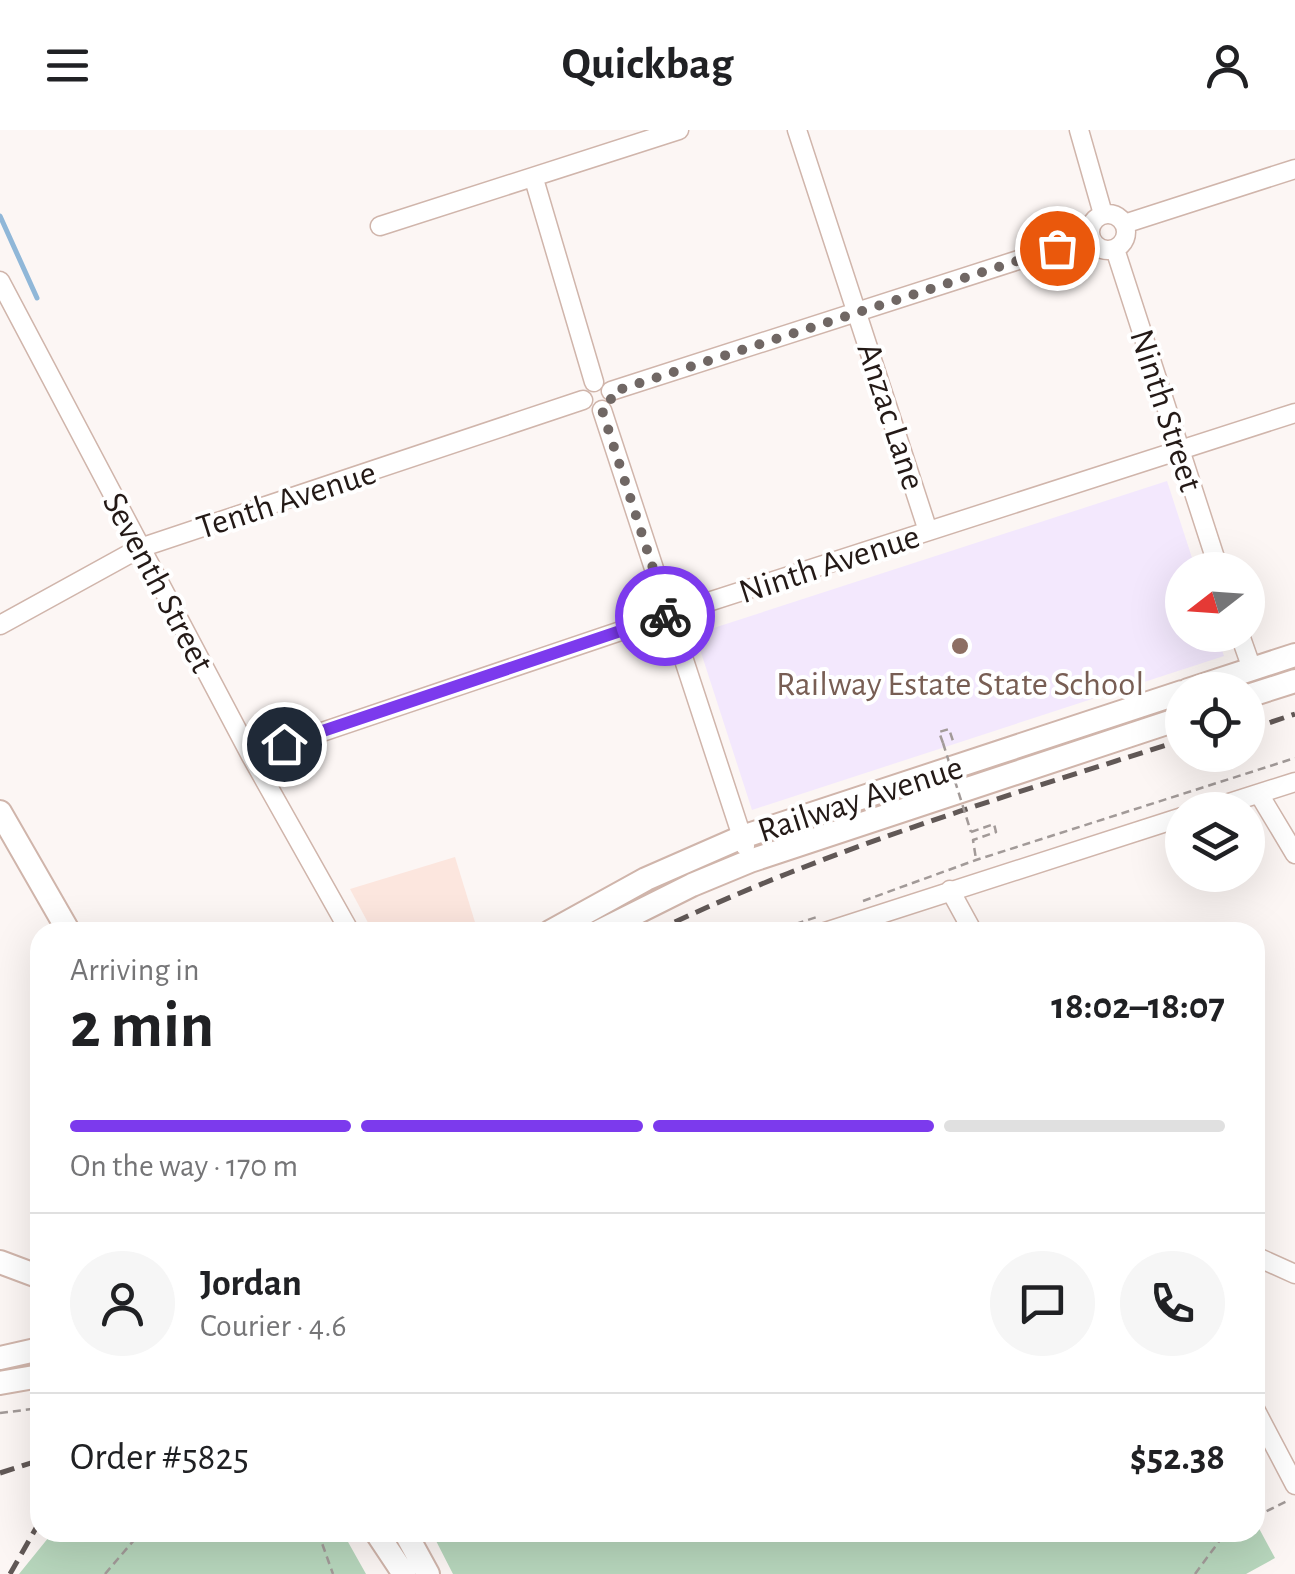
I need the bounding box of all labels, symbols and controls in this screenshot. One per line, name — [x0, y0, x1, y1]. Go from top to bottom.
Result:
icon: menu — [40, 38, 95, 93]
icon: person — [1200, 38, 1255, 93]
text: Quickbag — [562, 42, 733, 87]
pin — [1015, 206, 1100, 291]
icon: bag — [1030, 221, 1085, 276]
street label: Ninth Street — [1123, 325, 1208, 496]
street label: Anzac Lane — [850, 339, 931, 494]
street label: Tenth Avenue — [193, 455, 380, 546]
street label: Seventh Street — [96, 487, 220, 678]
street label: Ninth Avenue — [735, 519, 924, 610]
north arrow — [1165, 552, 1265, 652]
map controls — [1165, 552, 1265, 892]
courier — [615, 566, 715, 666]
icon: bike — [638, 589, 693, 644]
marker: Railway Estate State School — [949, 635, 971, 657]
place label: Railway Estate State School — [776, 667, 1144, 702]
button: locate — [1165, 672, 1265, 772]
pin — [242, 702, 327, 787]
icon: home — [257, 717, 312, 772]
street label: Railway Avenue — [754, 750, 967, 849]
button: layers — [1165, 792, 1265, 892]
text: Arriving in — [70, 954, 199, 986]
text: 18:02–18:07 — [1051, 988, 1225, 1026]
text: 2 min — [70, 994, 214, 1059]
text: On the way · 170 m — [70, 1150, 298, 1182]
button: person — [70, 1251, 175, 1356]
button: chat — [990, 1251, 1095, 1356]
button: phone — [1120, 1251, 1225, 1356]
text: Jordan — [200, 1265, 302, 1303]
text: Courier · 4.6 — [200, 1310, 347, 1342]
text: Order #5825 — [70, 1439, 249, 1477]
text: $52.38 — [1130, 1439, 1225, 1477]

